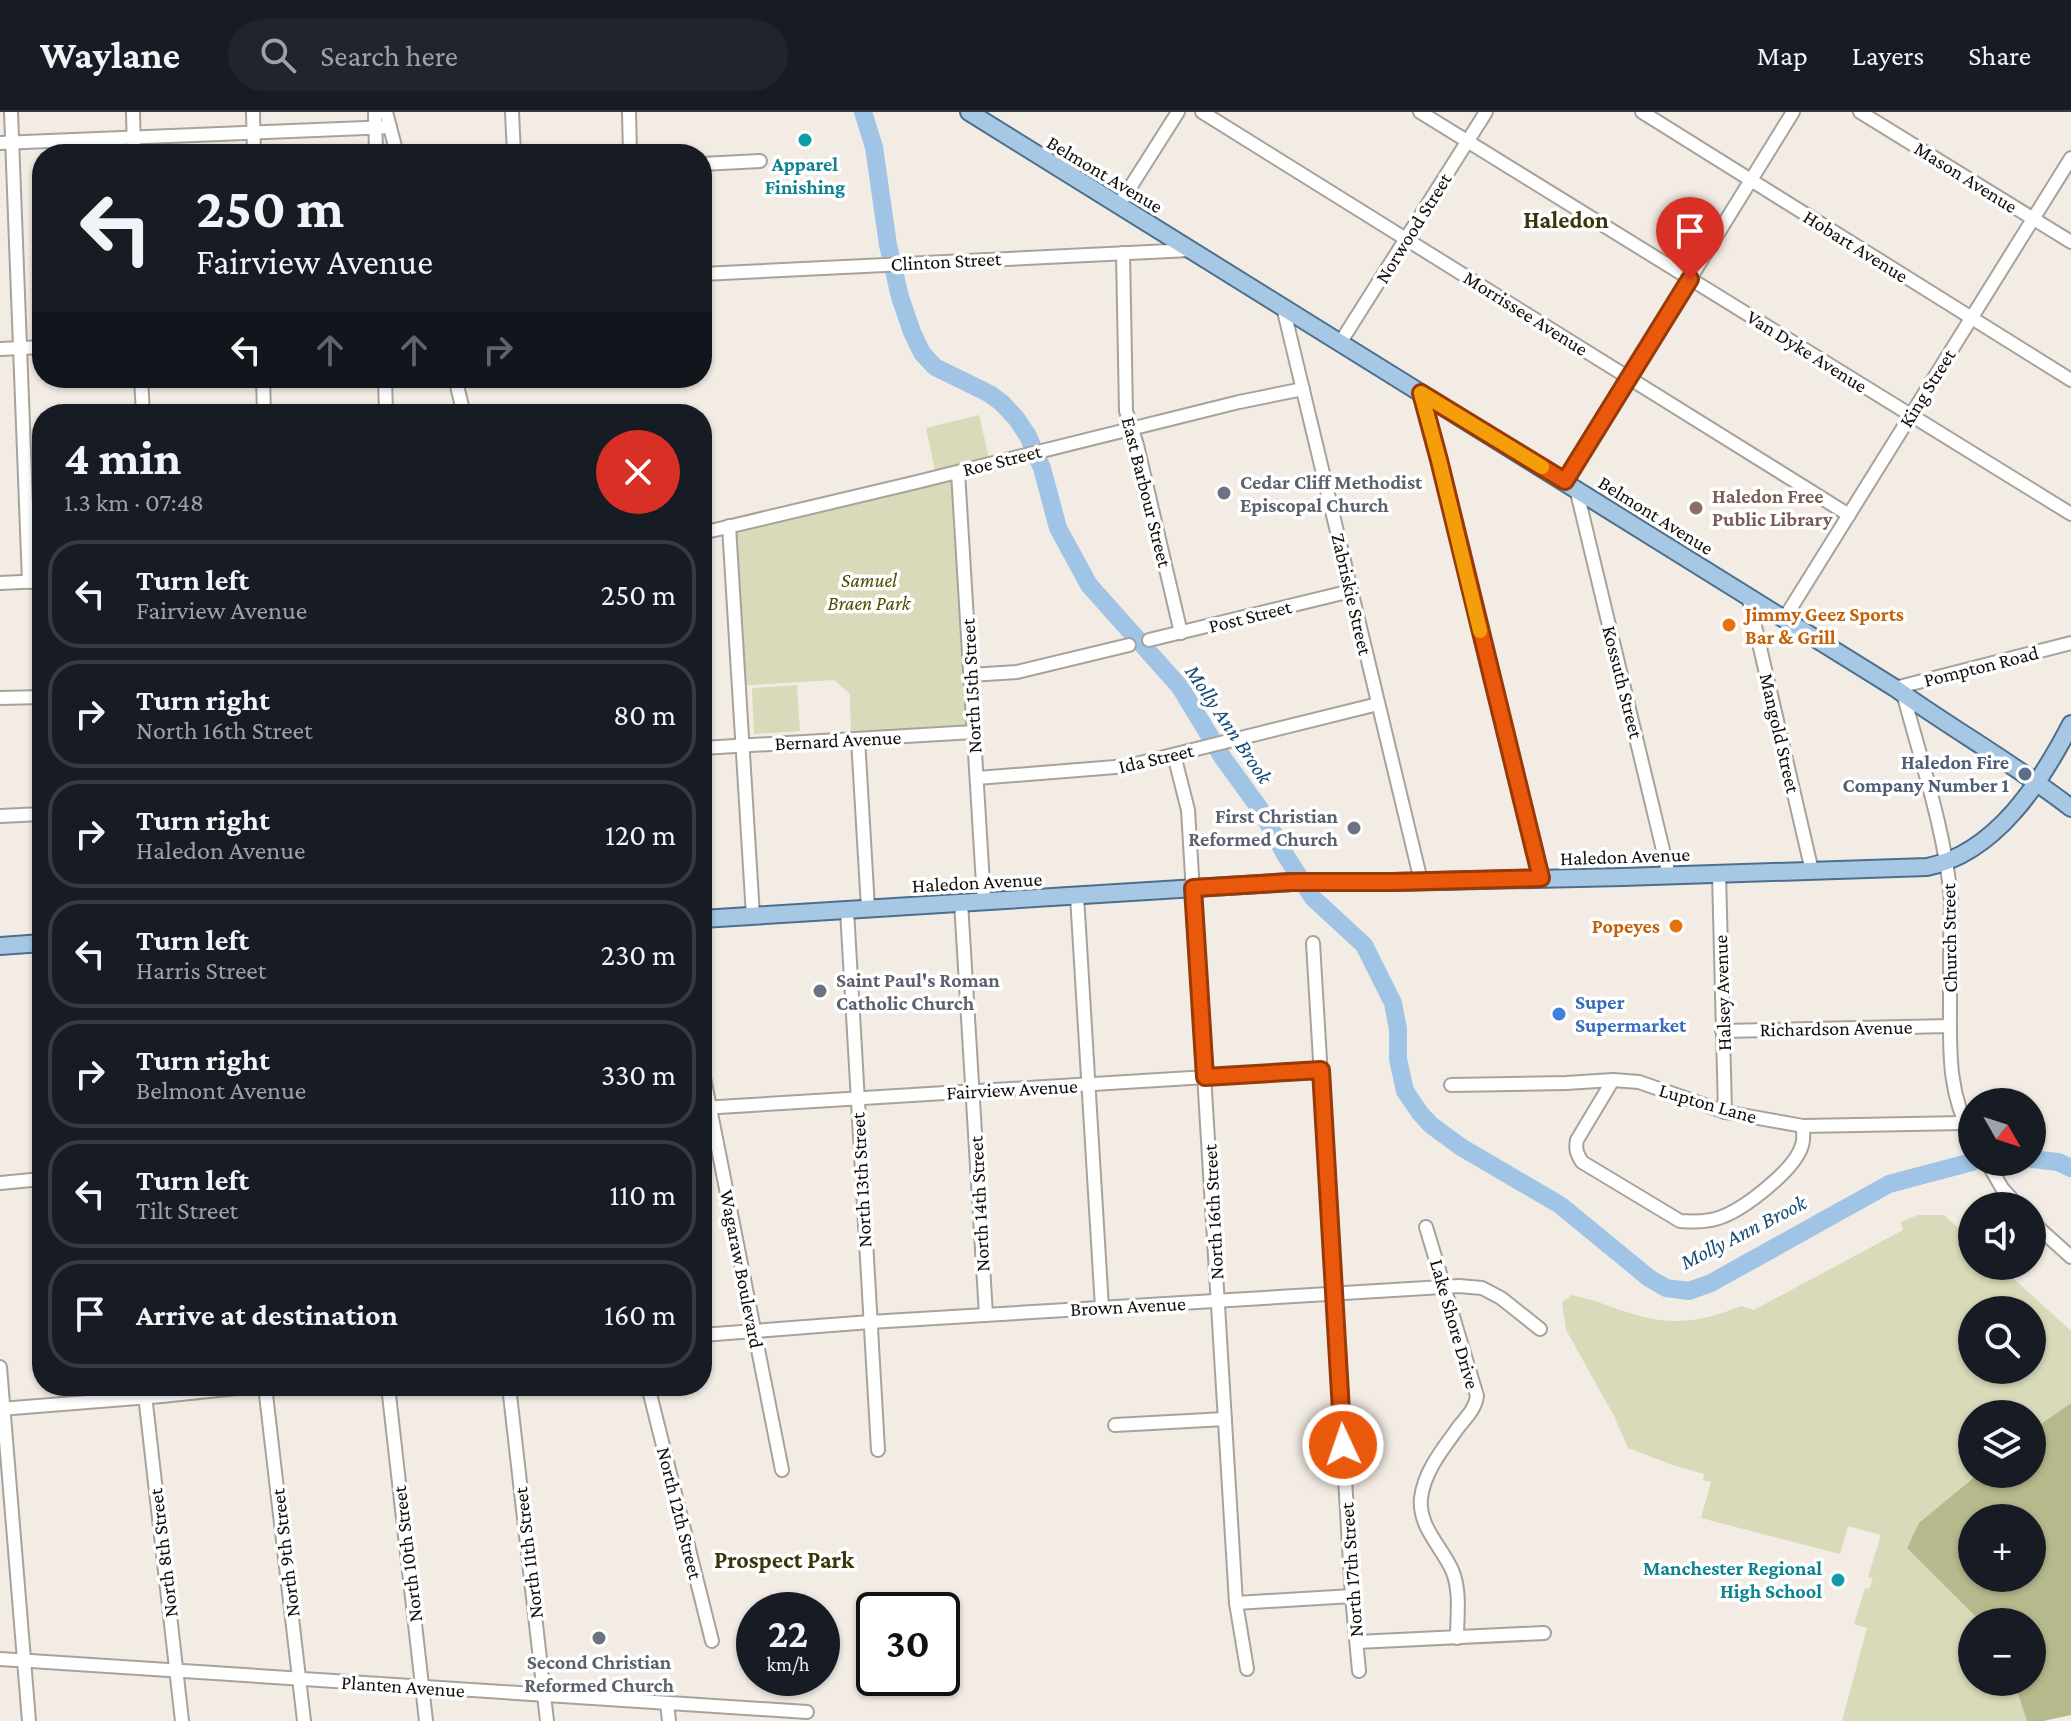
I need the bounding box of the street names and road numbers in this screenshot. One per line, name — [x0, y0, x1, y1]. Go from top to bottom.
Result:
street label: Belmont Avenue — [1043, 131, 1167, 217]
street label: Mason Avenue — [1911, 137, 2022, 217]
street label: Norwood Street — [1370, 169, 1456, 287]
street label: Hobart Avenue — [1800, 205, 1912, 287]
street label: Clinton Street — [890, 247, 1002, 275]
street label: Morrissee Avenue — [1460, 266, 1592, 360]
street label: Van Dyke Avenue — [1742, 305, 1871, 398]
street label: King Street — [1894, 345, 1961, 432]
street label: East Barbour Street — [1118, 415, 1176, 570]
street label: Roe Street — [960, 440, 1044, 480]
street label: Belmont Avenue — [1595, 471, 1718, 559]
street label: Zabriskie Street — [1327, 531, 1377, 657]
street label: Post Street — [1206, 595, 1294, 637]
street label: North 15th Street — [956, 618, 986, 754]
street label: Kossuth Street — [1598, 623, 1648, 741]
street label: Pompton Road — [1921, 641, 2041, 692]
street label: Mangold Street — [1755, 671, 1805, 796]
street label: Bernard Avenue — [774, 726, 902, 754]
street label: Ida Street — [1116, 739, 1196, 777]
street label: Haledon Avenue — [1560, 843, 1691, 869]
street label: Haledon Avenue — [911, 868, 1043, 896]
street label: Church Street — [1937, 883, 1961, 993]
street label: Halsey Avenue — [1709, 934, 1736, 1051]
street label: Richardson Avenue — [1759, 1016, 1913, 1040]
street label: Fairview Avenue — [946, 1075, 1079, 1103]
street label: Lupton Lane — [1656, 1079, 1760, 1128]
street label: North 13th Street — [846, 1112, 876, 1248]
street label: North 14th Street — [964, 1135, 994, 1272]
street label: North 16th Street — [1198, 1143, 1228, 1280]
street label: Wagaraw Boulevard — [715, 1188, 768, 1351]
street label: Lake Shore Drive — [1426, 1257, 1484, 1392]
street label: Brown Avenue — [1070, 1292, 1187, 1320]
street label: North 12th Street — [653, 1445, 707, 1582]
street label: North 10th Street — [388, 1484, 426, 1623]
street label: North 11th Street — [509, 1486, 547, 1620]
street label: North 8th Street — [144, 1487, 182, 1619]
street label: North 9th Street — [266, 1487, 304, 1619]
street label: North 17th Street — [1335, 1502, 1367, 1638]
street label: Planten Avenue — [340, 1671, 466, 1701]

